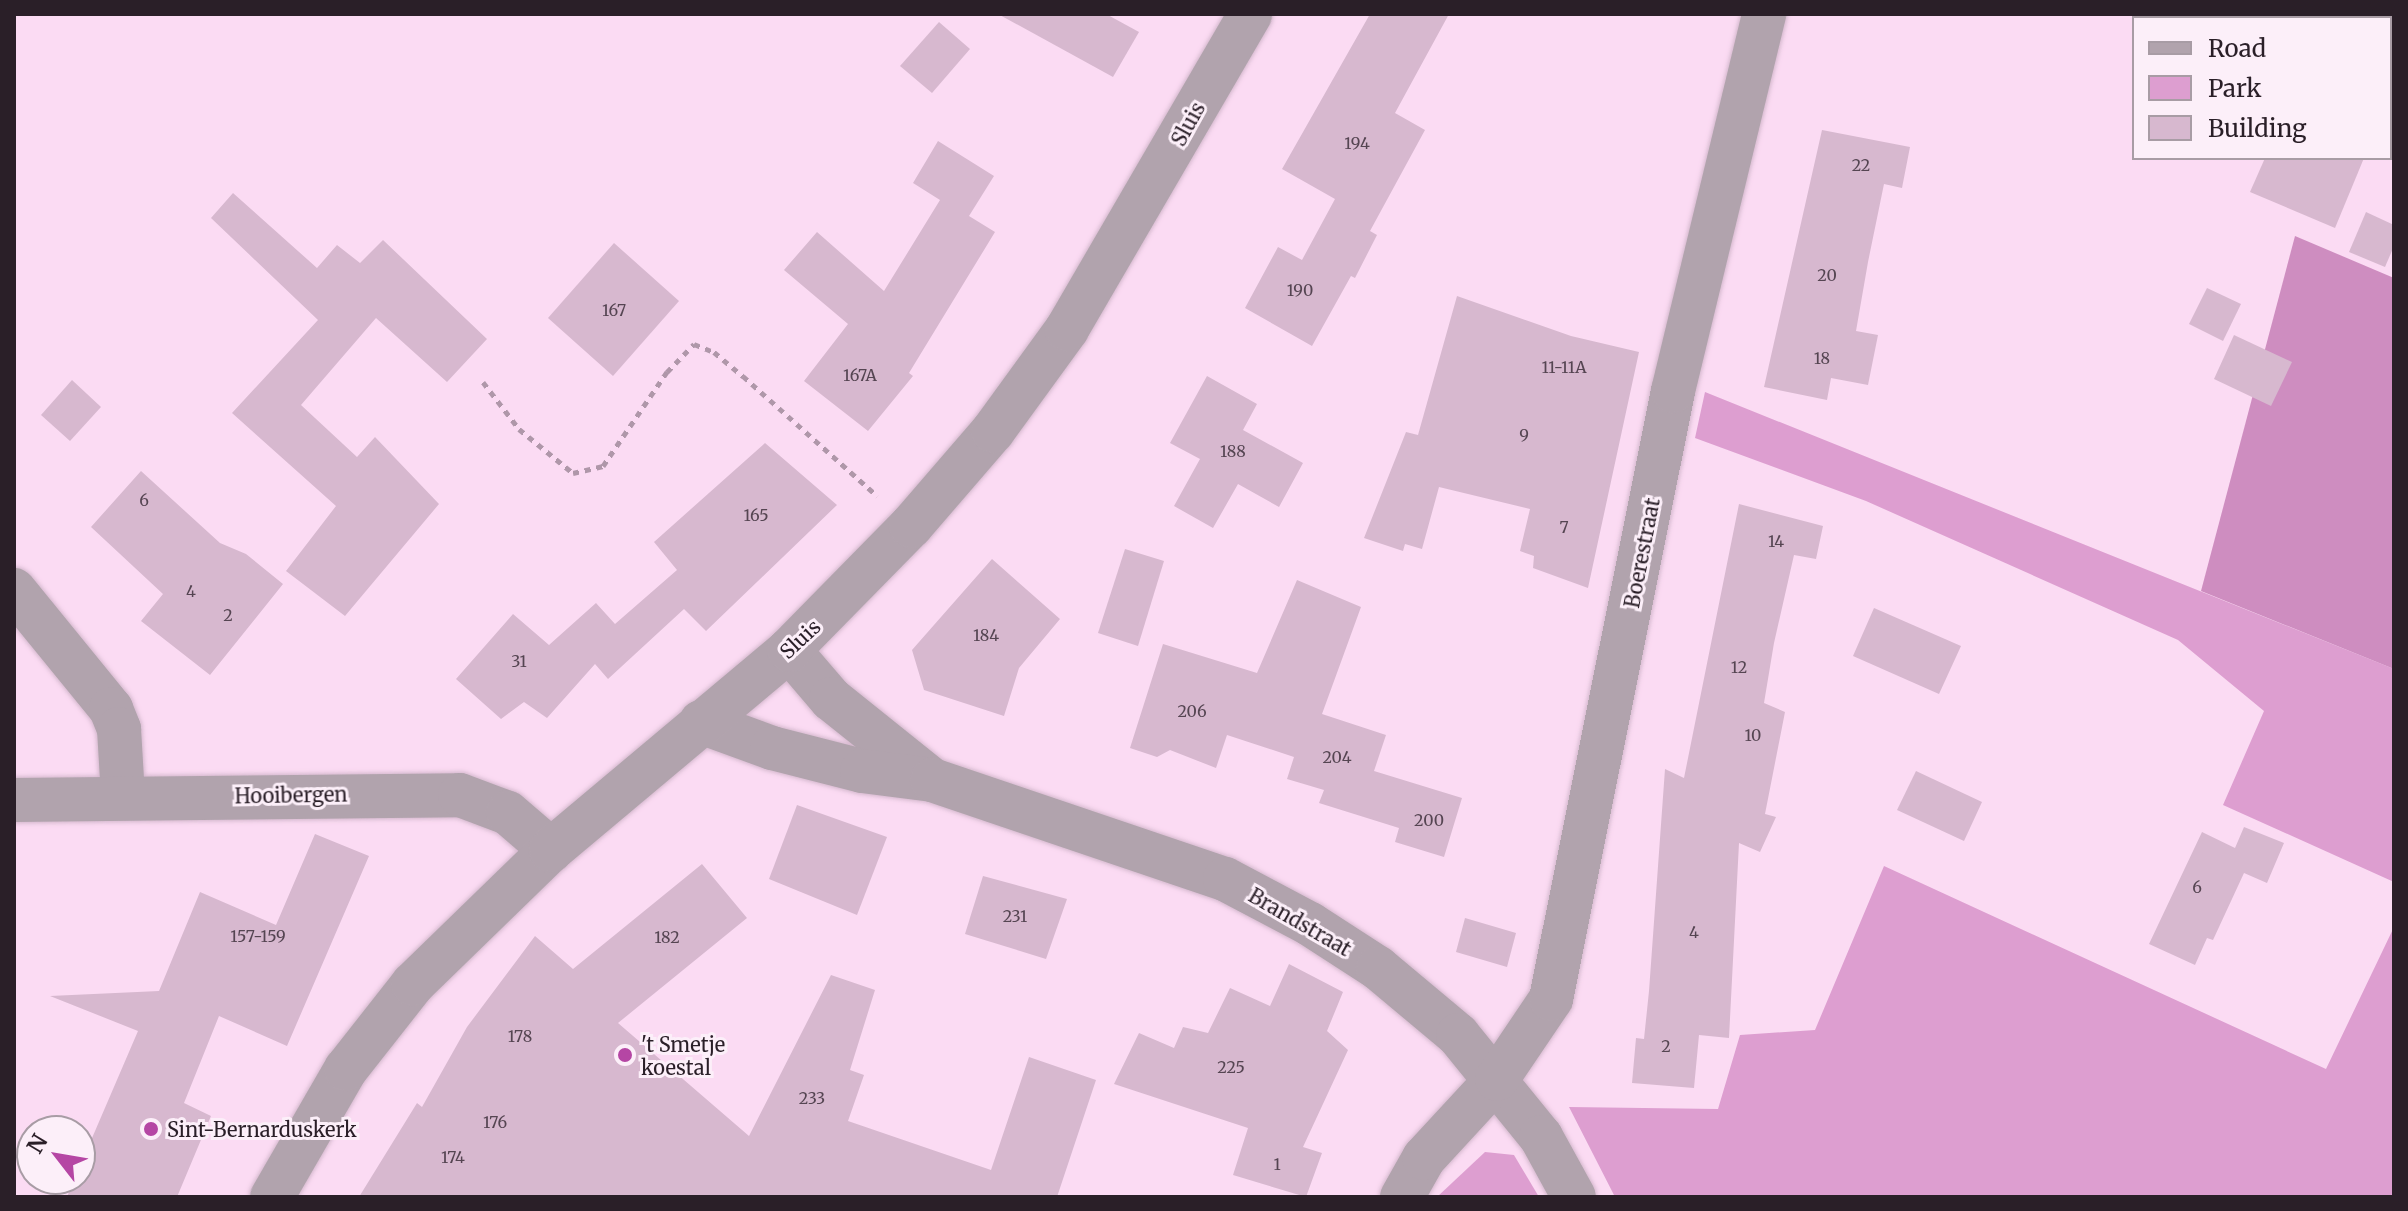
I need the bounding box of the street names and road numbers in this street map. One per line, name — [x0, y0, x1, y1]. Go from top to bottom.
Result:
street label: Sluis — [1166, 98, 1210, 150]
street label: Boerestraat — [1620, 496, 1664, 610]
street label: Sluis — [775, 614, 825, 664]
street label: Hooibergen — [234, 782, 348, 808]
street label: Brandstraat — [1245, 883, 1355, 961]

